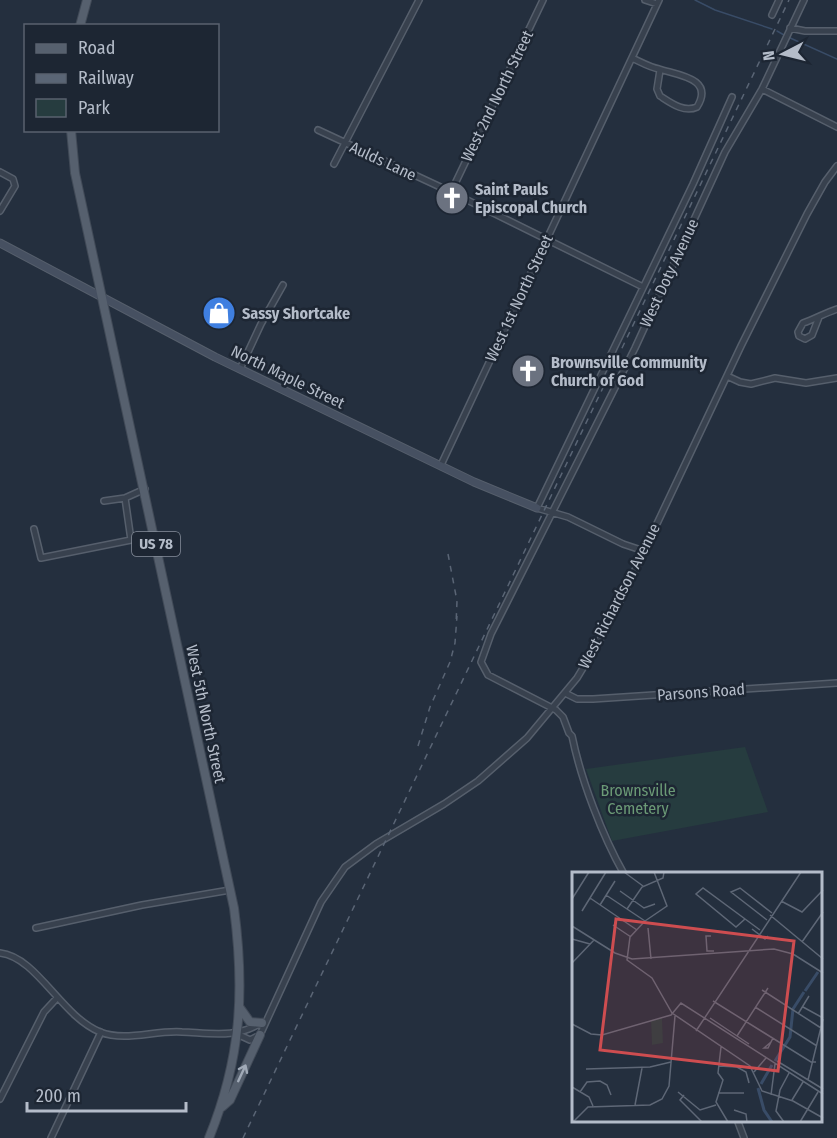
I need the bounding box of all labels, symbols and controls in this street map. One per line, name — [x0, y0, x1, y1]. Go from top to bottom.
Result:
legend — [24, 24, 219, 132]
north arrow — [753, 24, 813, 84]
street label: West 2nd North Street — [457, 26, 537, 165]
text: Road — [78, 37, 115, 59]
text: N — [759, 50, 779, 62]
text: Railway — [78, 67, 134, 89]
text: Park — [78, 97, 111, 119]
street label: Aulds Lane — [347, 137, 419, 185]
church icon: Saint Pauls Episcopal Church — [434, 180, 470, 216]
place label: Saint Pauls Episcopal Church — [475, 180, 587, 217]
street label: West Doty Avenue — [636, 216, 702, 330]
street label: West 1st North Street — [481, 231, 557, 365]
shop icon: Sassy Shortcake — [201, 295, 237, 331]
place label: Sassy Shortcake — [242, 304, 350, 323]
street label: North Maple Street — [228, 341, 349, 413]
church icon: Brownsville Community Church of God — [510, 353, 546, 389]
place label: Brownsville Community Church of God — [551, 353, 707, 390]
street label: West Richardson Avenue — [574, 520, 664, 672]
road number: US 78 — [132, 532, 180, 556]
street label: West 5th North Street — [182, 643, 230, 786]
street label: Parsons Road — [656, 679, 746, 705]
park label: Brownsville Cemetery — [600, 781, 676, 818]
inset map — [572, 872, 822, 1123]
one-way arrow — [237, 1064, 249, 1082]
scale bar — [27, 1075, 186, 1113]
text: 200 m — [36, 1085, 81, 1107]

